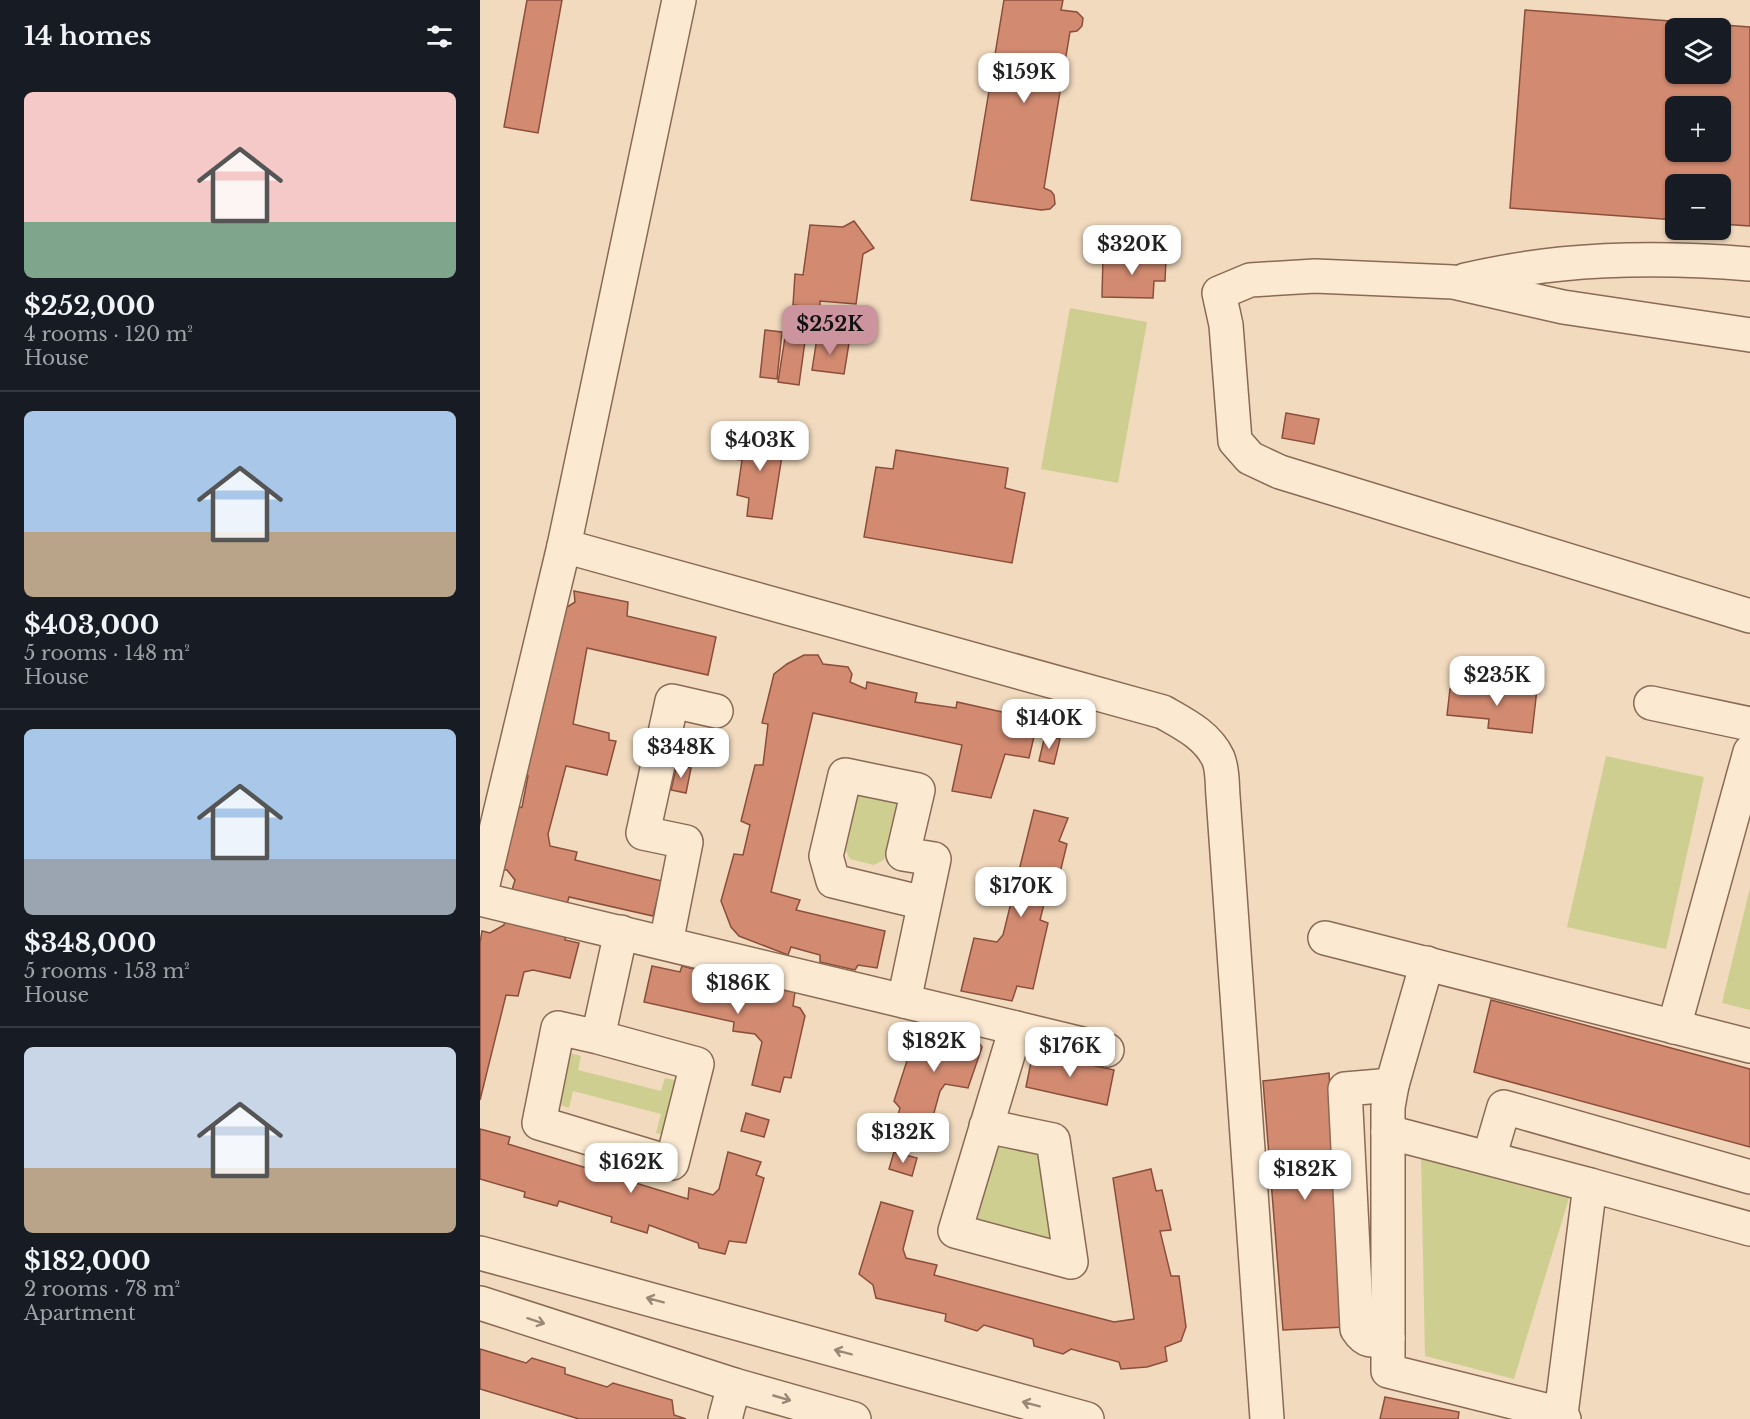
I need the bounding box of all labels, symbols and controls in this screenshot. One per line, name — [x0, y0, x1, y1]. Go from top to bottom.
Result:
map controls — [1665, 18, 1731, 240]
button: layers — [1665, 18, 1731, 84]
text: 14 homes — [24, 20, 151, 52]
icon: filters — [423, 20, 456, 53]
pin: $159K — [982, 53, 1066, 104]
text: $159K — [992, 60, 1056, 84]
button: + — [1665, 96, 1731, 162]
icon: home — [186, 131, 294, 239]
button: − — [1665, 174, 1731, 240]
pin: $320K — [1090, 225, 1174, 276]
text: $320K — [1097, 232, 1167, 256]
text: $252,000 — [24, 290, 155, 322]
pin: $252K — [788, 305, 872, 356]
text: $252K — [796, 312, 864, 336]
text: 4 rooms · 120 m² — [24, 322, 193, 346]
text: House — [24, 346, 89, 370]
pin: $403K — [718, 421, 802, 472]
text: $403K — [725, 428, 795, 452]
icon: home — [186, 450, 294, 558]
text: $403,000 — [24, 609, 159, 641]
text: 5 rooms · 148 m² — [24, 641, 190, 665]
pin: $235K — [1455, 656, 1539, 707]
text: $235K — [1464, 663, 1530, 687]
text: House — [24, 665, 89, 689]
pin: $140K — [1007, 699, 1091, 750]
text: $140K — [1016, 706, 1082, 730]
pin: $348K — [639, 728, 723, 779]
text: $348K — [647, 735, 715, 759]
icon: home — [186, 768, 294, 876]
pin: $170K — [979, 867, 1063, 918]
text: $170K — [989, 874, 1053, 898]
text: $348,000 — [24, 927, 156, 959]
text: 5 rooms · 153 m² — [24, 959, 190, 983]
pin: $186K — [696, 964, 780, 1015]
text: $186K — [706, 971, 770, 995]
text: House — [24, 983, 89, 1007]
pin: $182K — [892, 1022, 976, 1073]
pin: $176K — [1028, 1027, 1112, 1078]
text: $182K — [902, 1029, 966, 1053]
text: $176K — [1039, 1034, 1101, 1058]
icon: home — [186, 1086, 294, 1194]
pin: $132K — [861, 1113, 945, 1164]
text: $132K — [871, 1120, 935, 1144]
pin: $162K — [589, 1143, 673, 1194]
text: $162K — [599, 1150, 663, 1174]
pin: $182K — [1263, 1150, 1347, 1201]
text: $182K — [1273, 1157, 1337, 1181]
text: $182,000 — [24, 1245, 151, 1277]
text: 2 rooms · 78 m² — [24, 1277, 180, 1301]
one-way arrow — [645, 1294, 664, 1306]
text: Apartment — [24, 1301, 135, 1325]
one-way arrow — [526, 1316, 545, 1327]
one-way arrow — [834, 1346, 853, 1357]
one-way arrow — [772, 1393, 791, 1405]
one-way arrow — [1022, 1397, 1041, 1409]

